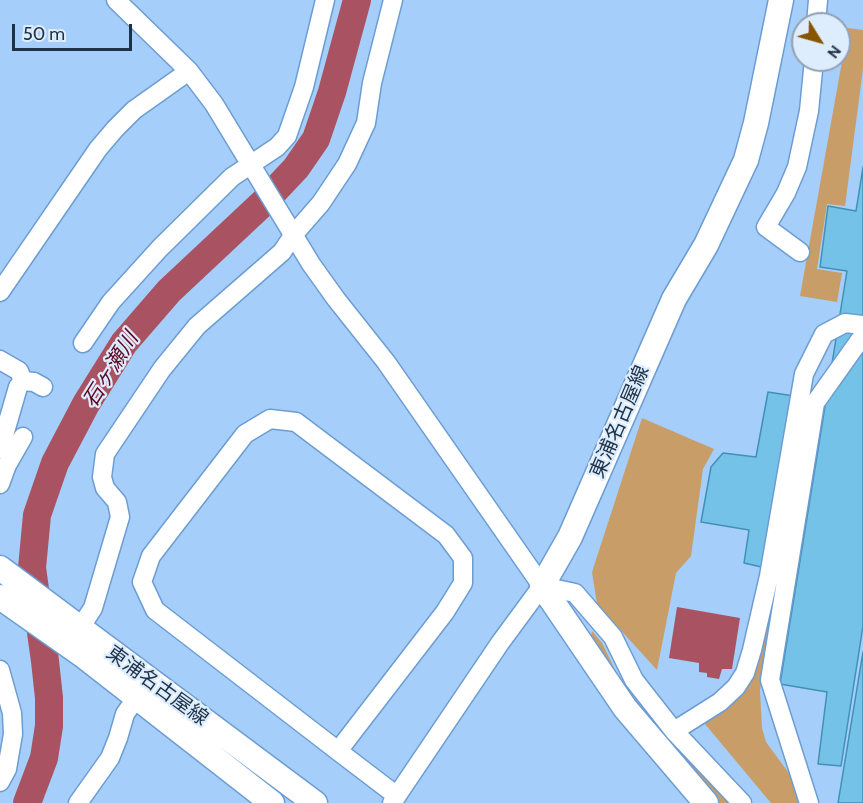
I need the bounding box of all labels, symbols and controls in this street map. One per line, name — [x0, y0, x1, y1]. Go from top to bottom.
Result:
scale bar — [15, 12, 135, 50]
north arrow — [791, 12, 851, 72]
text: 50 m — [23, 23, 65, 45]
text: N — [823, 42, 845, 62]
water label: 石ヶ瀬川 — [78, 328, 144, 412]
street label: 東浦名古屋線 — [586, 362, 654, 482]
street label: 東浦名古屋線 — [101, 641, 213, 731]

